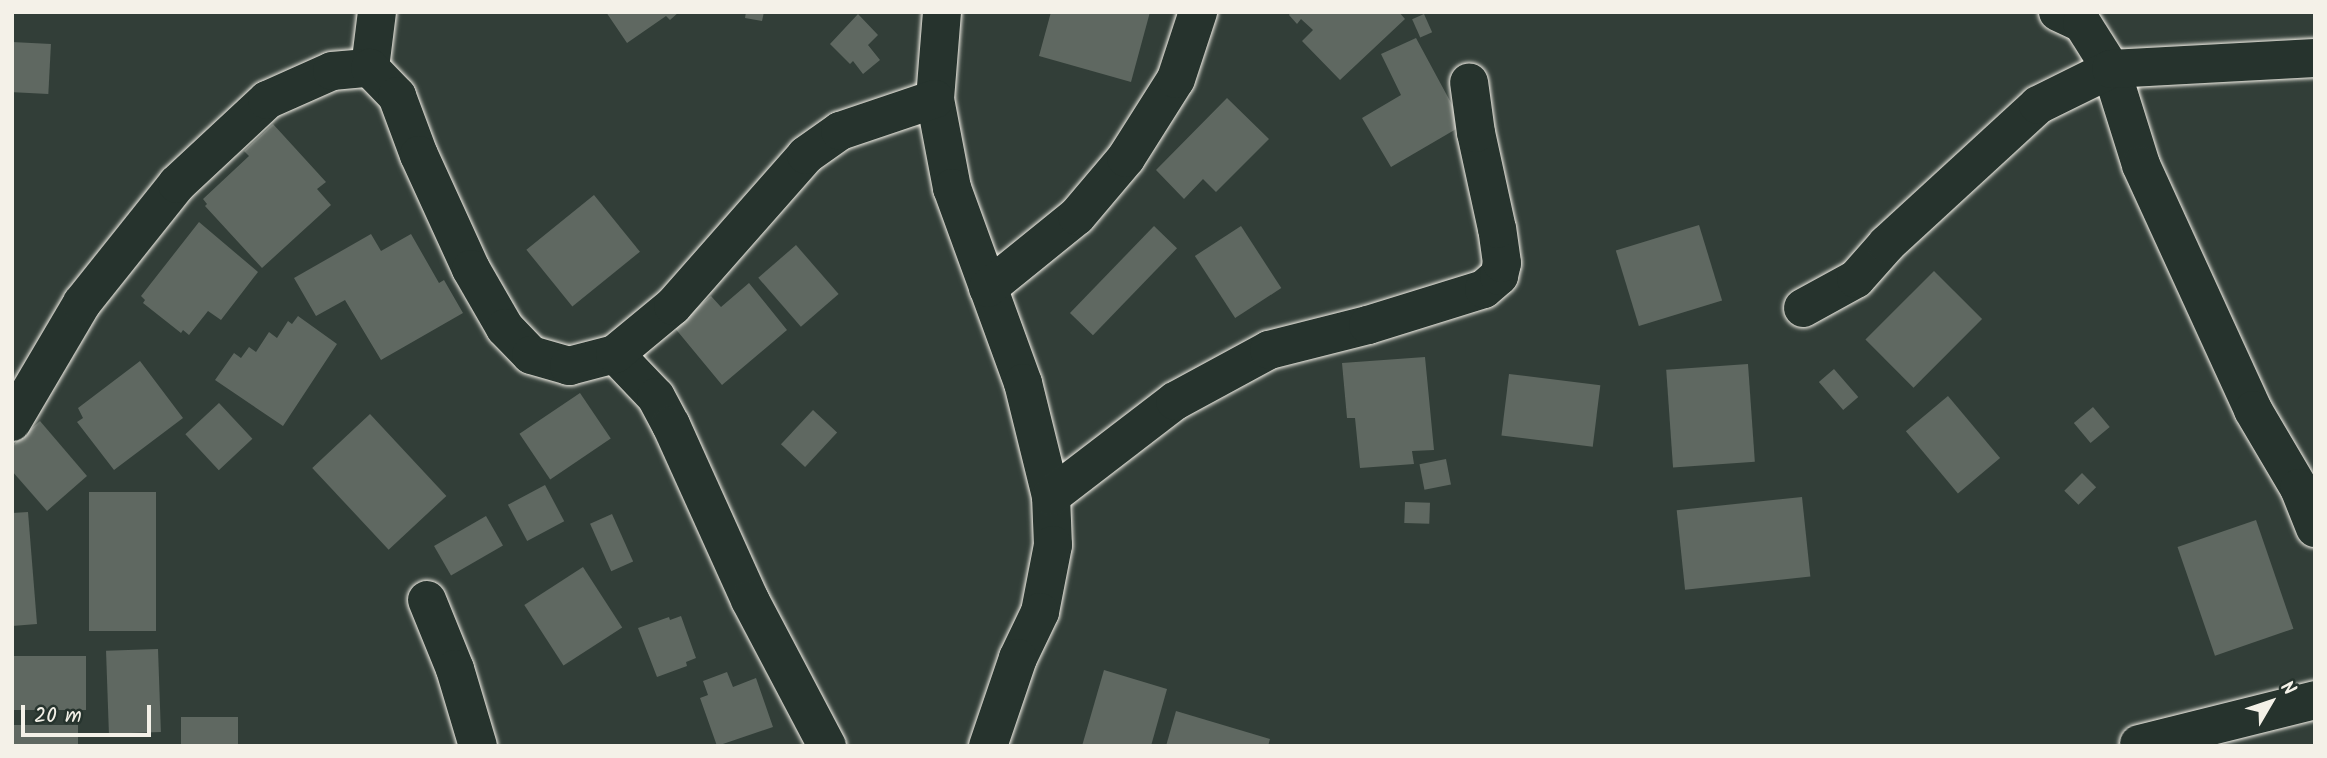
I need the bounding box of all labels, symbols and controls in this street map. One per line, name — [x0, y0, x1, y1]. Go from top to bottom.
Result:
north arrow — [2236, 667, 2306, 737]
text: N — [2272, 675, 2303, 703]
scale bar — [24, 692, 154, 736]
text: 20 m — [34, 700, 82, 733]

